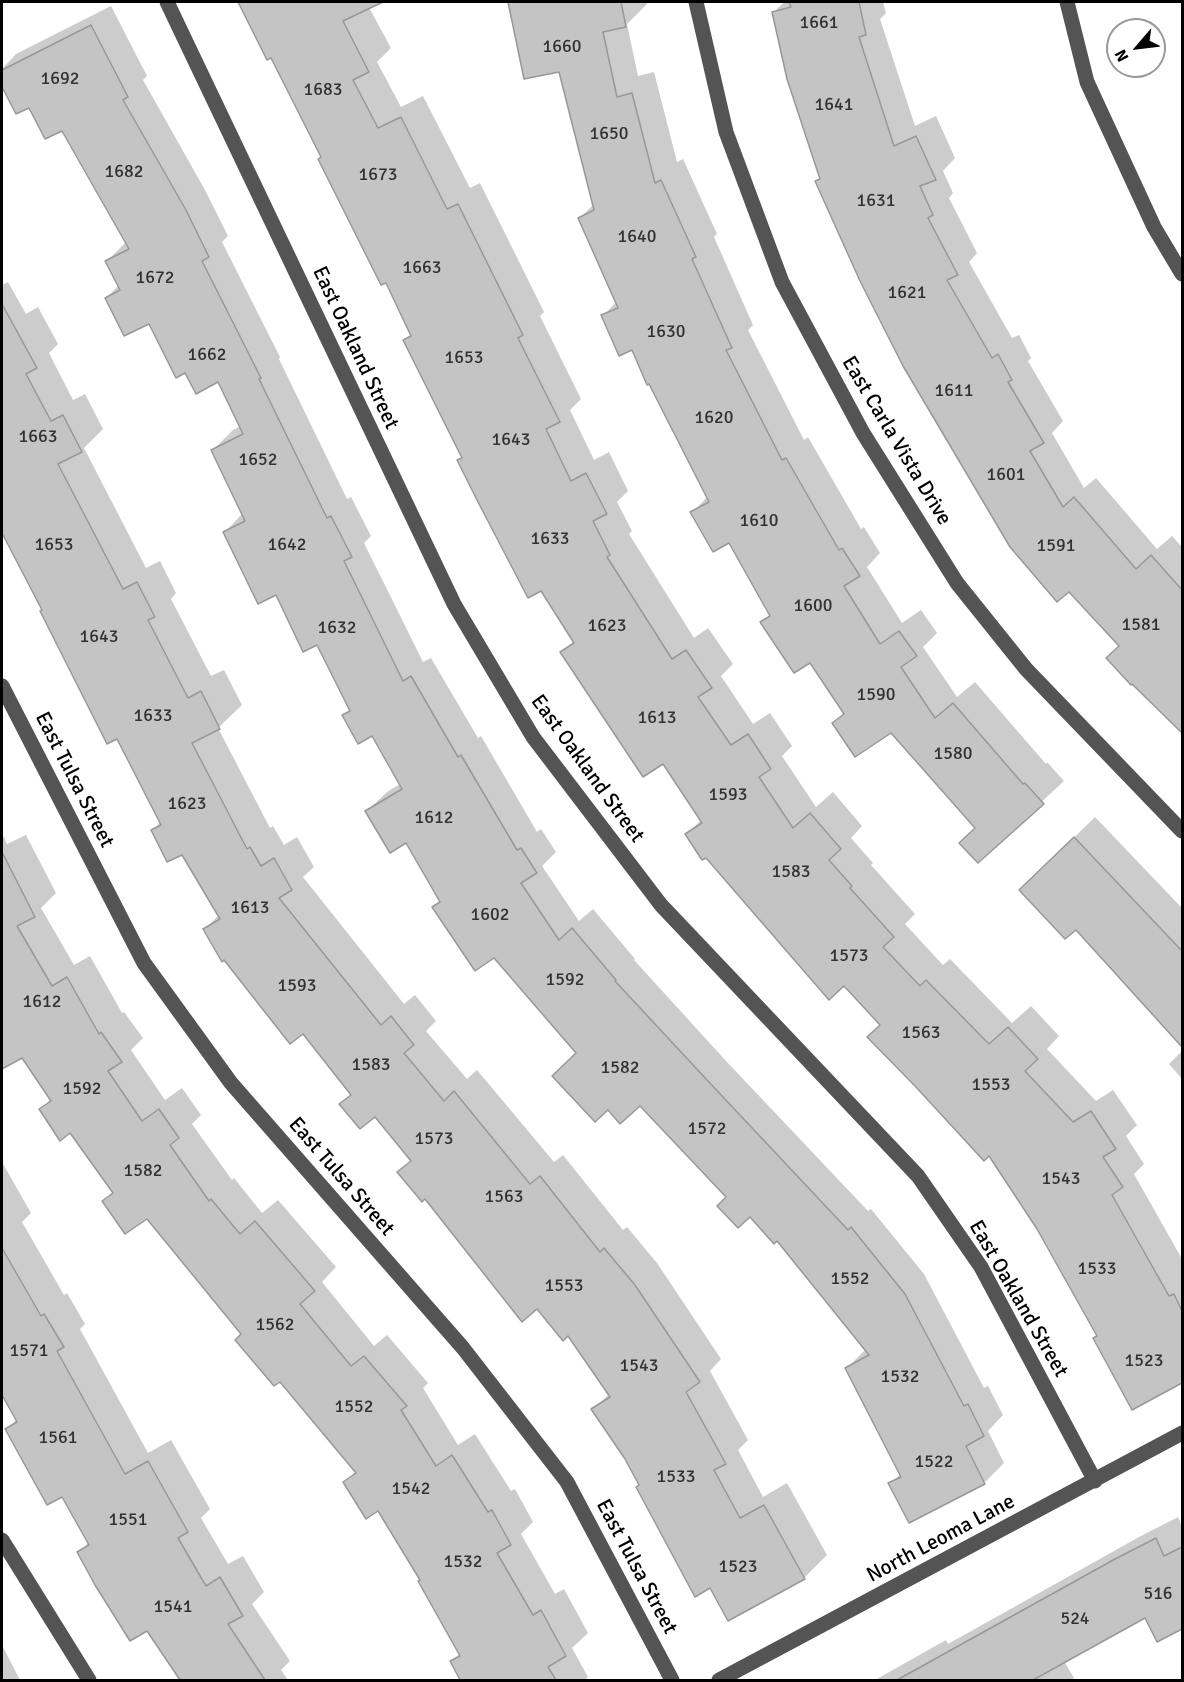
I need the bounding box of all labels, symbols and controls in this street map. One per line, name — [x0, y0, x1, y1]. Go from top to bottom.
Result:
house number: 1661 — [800, 12, 838, 34]
north arrow — [1106, 18, 1166, 78]
house number: 1660 — [543, 36, 581, 58]
text: N — [1110, 46, 1133, 65]
house number: 1692 — [41, 68, 79, 90]
house number: 1683 — [304, 79, 342, 101]
house number: 1641 — [815, 94, 853, 116]
house number: 1650 — [590, 123, 628, 145]
house number: 1682 — [105, 161, 143, 183]
house number: 1673 — [359, 164, 397, 186]
house number: 1631 — [857, 190, 895, 212]
house number: 1640 — [618, 226, 656, 248]
house number: 1663 — [403, 257, 441, 279]
street label: East Oakland Street — [306, 263, 404, 433]
house number: 1672 — [136, 267, 174, 289]
house number: 1621 — [888, 282, 926, 304]
house number: 1630 — [647, 321, 685, 343]
house number: 1662 — [188, 344, 226, 366]
house number: 1653 — [445, 347, 483, 369]
street label: East Carla Vista Drive — [836, 352, 956, 530]
house number: 1611 — [935, 380, 973, 402]
house number: 1620 — [695, 407, 733, 429]
house number: 1663 — [19, 426, 57, 448]
house number: 1643 — [492, 429, 530, 451]
house number: 1652 — [239, 449, 277, 471]
house number: 1601 — [987, 464, 1025, 486]
house number: 1610 — [740, 510, 778, 532]
house number: 1633 — [531, 528, 569, 550]
house number: 1653 — [35, 534, 73, 556]
house number: 1642 — [268, 534, 306, 556]
house number: 1591 — [1037, 535, 1075, 557]
house number: 1600 — [794, 595, 832, 617]
house number: 1581 — [1122, 614, 1160, 636]
house number: 1623 — [588, 615, 626, 637]
house number: 1632 — [318, 617, 356, 639]
house number: 1643 — [80, 626, 118, 648]
house number: 1590 — [857, 684, 895, 706]
street label: East Oakland Street — [525, 690, 649, 848]
house number: 1633 — [134, 705, 172, 727]
house number: 1613 — [638, 707, 676, 729]
street label: East Tulsa Street — [29, 708, 119, 852]
house number: 1580 — [934, 743, 972, 765]
house number: 1593 — [709, 784, 747, 806]
house number: 1623 — [168, 793, 206, 815]
house number: 1612 — [415, 807, 453, 829]
house number: 1583 — [772, 861, 810, 883]
house number: 1613 — [231, 897, 269, 919]
house number: 1602 — [471, 904, 509, 926]
house number: 1573 — [830, 945, 868, 967]
house number: 1592 — [546, 969, 584, 991]
house number: 1593 — [278, 975, 316, 997]
house number: 1612 — [23, 991, 61, 1013]
house number: 1563 — [902, 1022, 940, 1044]
house number: 1583 — [352, 1054, 390, 1076]
house number: 1582 — [601, 1057, 639, 1079]
house number: 1553 — [972, 1074, 1010, 1096]
house number: 1592 — [63, 1078, 101, 1100]
street label: East Tulsa Street — [283, 1113, 399, 1241]
house number: 1572 — [688, 1118, 726, 1140]
house number: 1573 — [415, 1128, 453, 1150]
house number: 1582 — [124, 1160, 162, 1182]
house number: 1543 — [1042, 1168, 1080, 1190]
house number: 1563 — [485, 1186, 523, 1208]
street label: East Oakland Street — [963, 1216, 1073, 1382]
house number: 1533 — [1078, 1258, 1116, 1280]
house number: 1552 — [831, 1268, 869, 1290]
house number: 1553 — [545, 1275, 583, 1297]
house number: 1562 — [256, 1314, 294, 1336]
house number: 1571 — [10, 1340, 48, 1362]
house number: 1523 — [1125, 1350, 1163, 1372]
house number: 1543 — [620, 1355, 658, 1377]
house number: 1532 — [881, 1366, 919, 1388]
house number: 1552 — [335, 1396, 373, 1418]
house number: 1561 — [39, 1427, 77, 1449]
house number: 1522 — [915, 1451, 953, 1473]
house number: 1533 — [657, 1466, 695, 1488]
house number: 1542 — [392, 1478, 430, 1500]
street label: North Leoma Lane — [863, 1489, 1019, 1589]
street label: East Tulsa Street — [590, 1495, 682, 1639]
house number: 1551 — [109, 1509, 147, 1531]
house number: 1532 — [444, 1551, 482, 1573]
house number: 1523 — [719, 1556, 757, 1578]
house number: 516 — [1143, 1583, 1173, 1605]
house number: 1541 — [154, 1596, 192, 1618]
house number: 524 — [1060, 1608, 1090, 1630]

